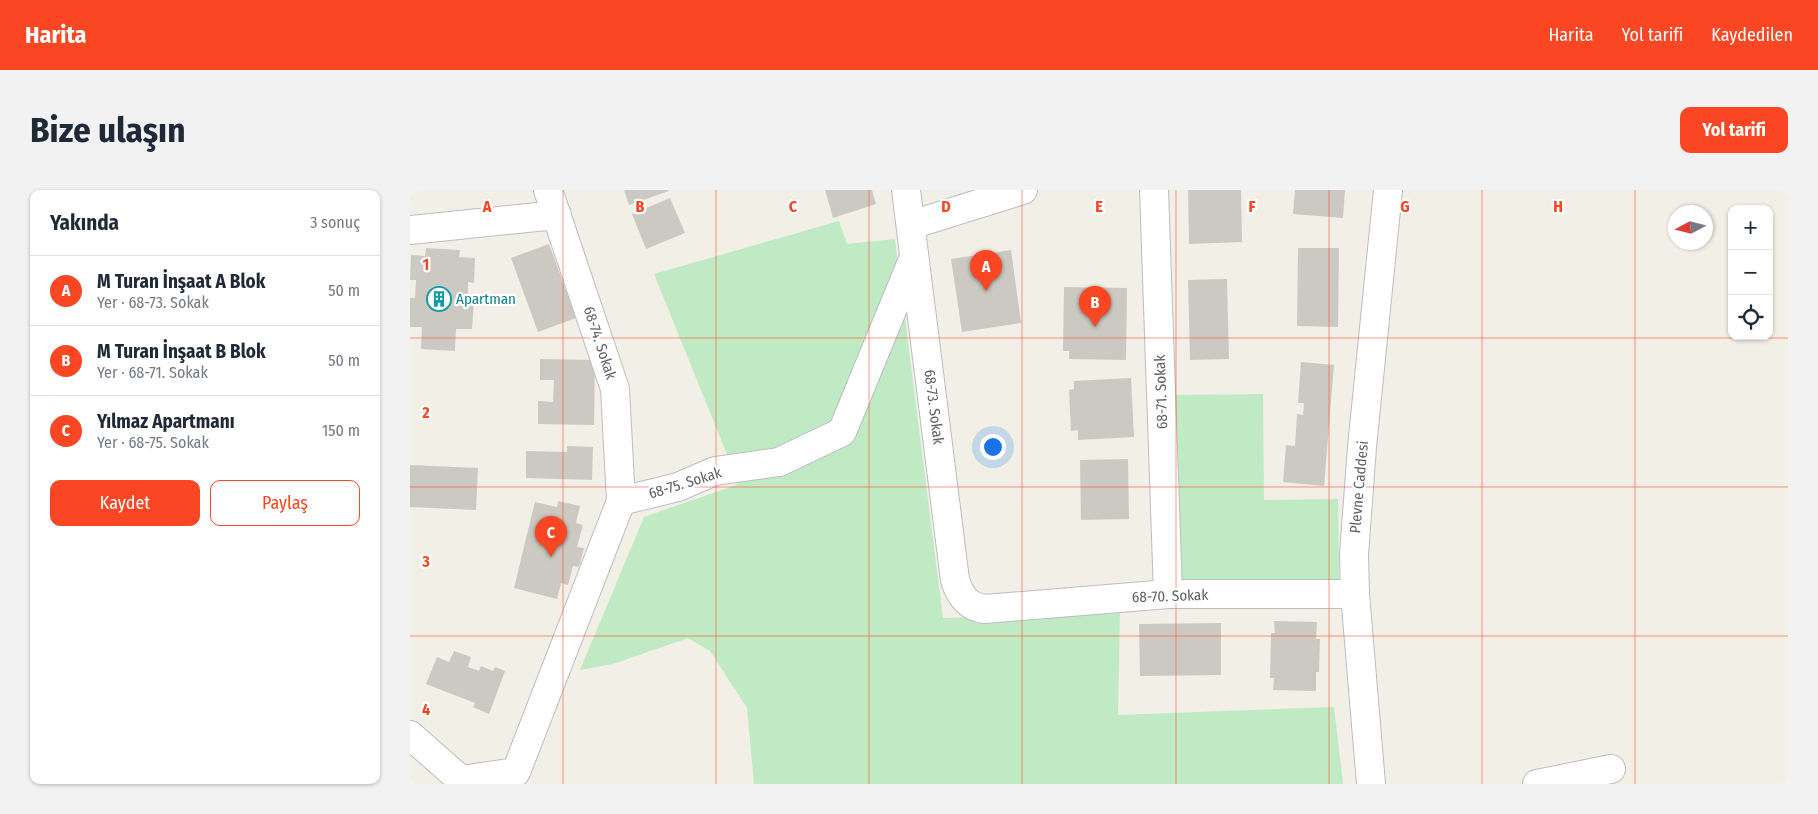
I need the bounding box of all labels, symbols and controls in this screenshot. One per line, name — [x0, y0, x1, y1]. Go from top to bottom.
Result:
text: Harita — [25, 21, 87, 49]
text: Harita — [1548, 24, 1594, 46]
text: Yol tarifi — [1622, 24, 1683, 46]
text: Kaydedilen — [1711, 24, 1793, 46]
button: Yol tarifi — [1680, 107, 1788, 153]
text: Bize ulaşın — [30, 109, 185, 151]
text: A — [482, 197, 492, 216]
text: B — [636, 197, 645, 216]
text: C — [789, 197, 798, 216]
text: D — [941, 197, 951, 216]
text: E — [1095, 197, 1103, 216]
text: F — [1248, 197, 1256, 216]
text: G — [1400, 197, 1410, 216]
text: H — [1553, 197, 1563, 216]
north arrow — [1668, 205, 1713, 250]
map controls — [1728, 205, 1773, 340]
button: + — [1728, 205, 1773, 250]
text: Yakında — [50, 210, 119, 236]
text: 3 sonuç — [310, 213, 360, 232]
pin: A — [970, 250, 1002, 291]
button: − — [1728, 250, 1773, 295]
text: 1 — [423, 255, 429, 274]
text: M Turan İnşaat A Blok — [97, 270, 265, 293]
text: A — [62, 281, 70, 300]
text: 50 m — [328, 281, 360, 300]
building icon: Apartman — [426, 286, 452, 312]
pin: B — [1079, 286, 1111, 327]
place label: Apartman — [456, 290, 516, 308]
text: Yer · 68-73. Sokak — [97, 293, 209, 312]
button: locate — [1728, 295, 1773, 340]
street label: 68-74. Sokak — [580, 304, 620, 382]
text: M Turan İnşaat B Blok — [97, 340, 266, 363]
text: B — [62, 351, 70, 370]
text: 50 m — [328, 351, 360, 370]
street label: 68-71. Sokak — [1151, 354, 1171, 430]
text: Yer · 68-71. Sokak — [97, 363, 208, 382]
street label: 68-73. Sokak — [920, 368, 948, 446]
text: 2 — [421, 403, 430, 422]
text: Yılmaz Apartmanı — [97, 410, 235, 433]
text: C — [62, 421, 70, 440]
text: 150 m — [322, 421, 360, 440]
text: Yer · 68-75. Sokak — [97, 433, 209, 452]
your location — [980, 434, 1006, 460]
street label: Plevne Caddesi — [1346, 440, 1372, 534]
street label: 68-75. Sokak — [646, 463, 724, 503]
button: Kaydet — [50, 480, 200, 526]
button: Paylaş — [210, 480, 360, 526]
pin: C — [535, 516, 567, 557]
text: 3 — [421, 552, 430, 571]
street label: 68-70. Sokak — [1131, 586, 1209, 606]
text: 4 — [422, 700, 430, 719]

